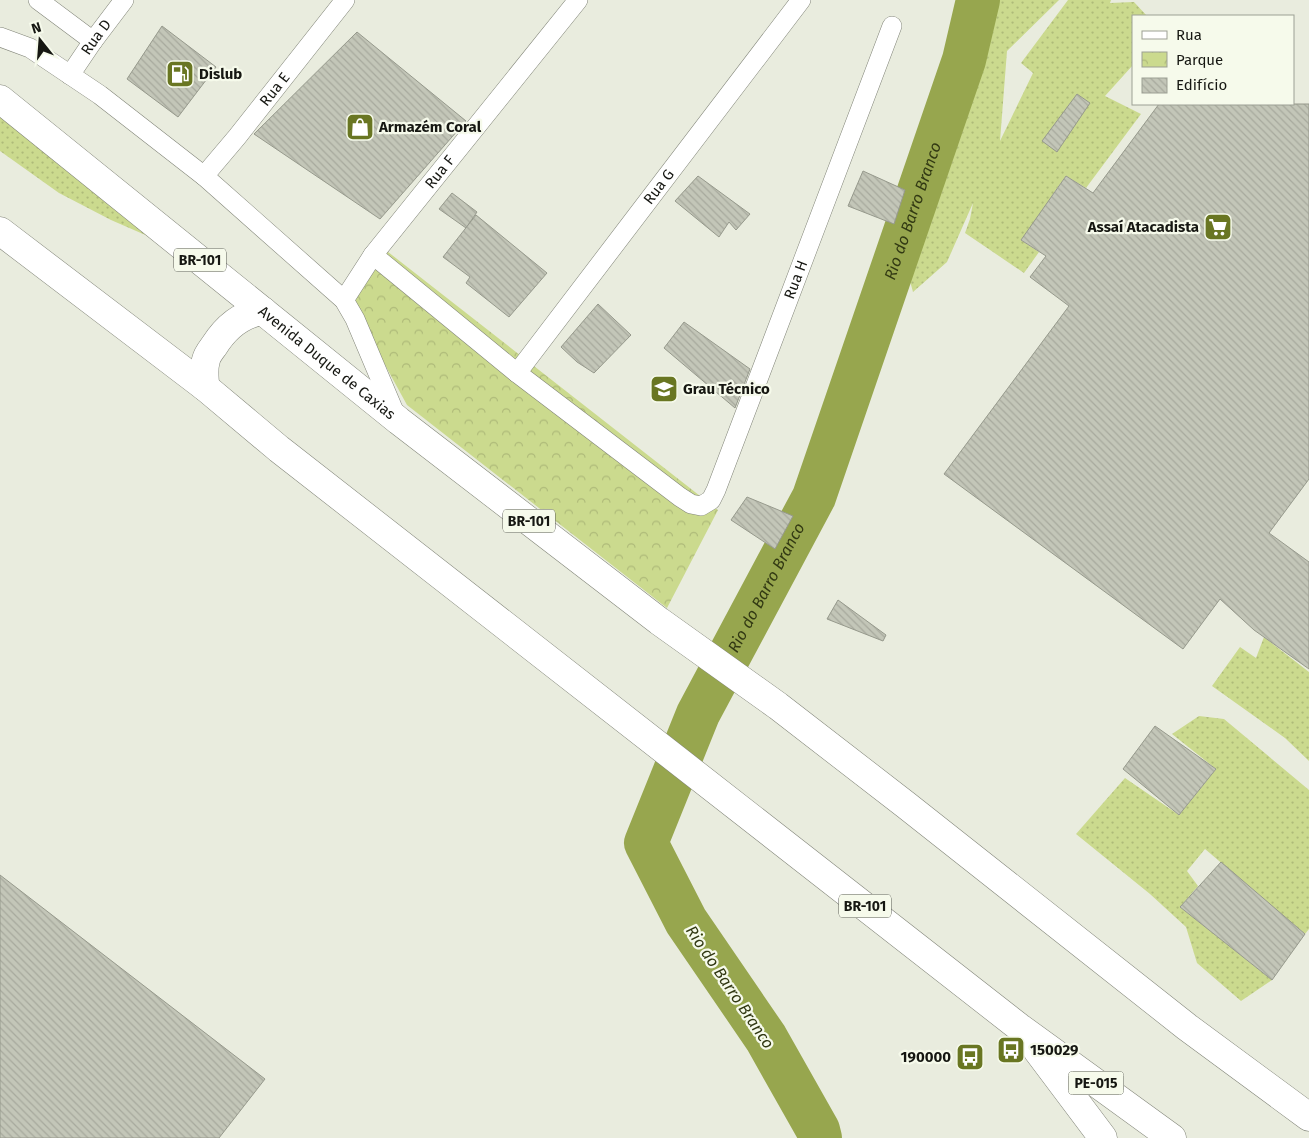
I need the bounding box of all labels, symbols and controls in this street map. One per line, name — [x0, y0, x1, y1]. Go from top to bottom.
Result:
north arrow — [15, 15, 65, 65]
legend — [1132, 15, 1294, 105]
street label: Rua D — [77, 16, 115, 58]
text: N — [29, 19, 43, 38]
text: Rua — [1176, 26, 1202, 44]
text: Parque — [1176, 51, 1223, 69]
fuel station icon: Dislub — [165, 59, 195, 89]
place label: Dislub — [199, 65, 242, 83]
street label: Rua E — [256, 69, 294, 110]
text: Edifício — [1176, 76, 1227, 94]
shop icon: Armazém Coral — [345, 112, 375, 142]
place label: Armazém Coral — [378, 118, 482, 136]
water label: Rio do Barro Branco — [880, 140, 945, 282]
street label: Rua F — [421, 152, 458, 192]
street label: Rua G — [640, 166, 678, 208]
supermarket icon: Assaí Atacadista — [1203, 212, 1233, 242]
place label: Assaí Atacadista — [1087, 218, 1199, 236]
road number: BR-101 — [174, 248, 226, 272]
street label: Rua H — [780, 258, 811, 302]
street label: Avenida Duque de Caxias — [255, 302, 399, 423]
school or university icon: Grau Técnico — [649, 374, 679, 404]
place label: Grau Técnico — [683, 380, 770, 398]
road number: BR-101 — [503, 510, 555, 532]
water label: Rio do Barro Branco — [723, 519, 808, 655]
road number: BR-101 — [839, 894, 891, 918]
water label: Rio do Barro Branco — [682, 922, 778, 1052]
bus stop icon: 150029 — [996, 1035, 1026, 1065]
place label: 150029 — [1030, 1041, 1078, 1059]
bus stop icon: 190000 — [955, 1042, 985, 1072]
place label: 190000 — [901, 1048, 951, 1066]
road number: PE-015 — [1068, 1072, 1124, 1094]

